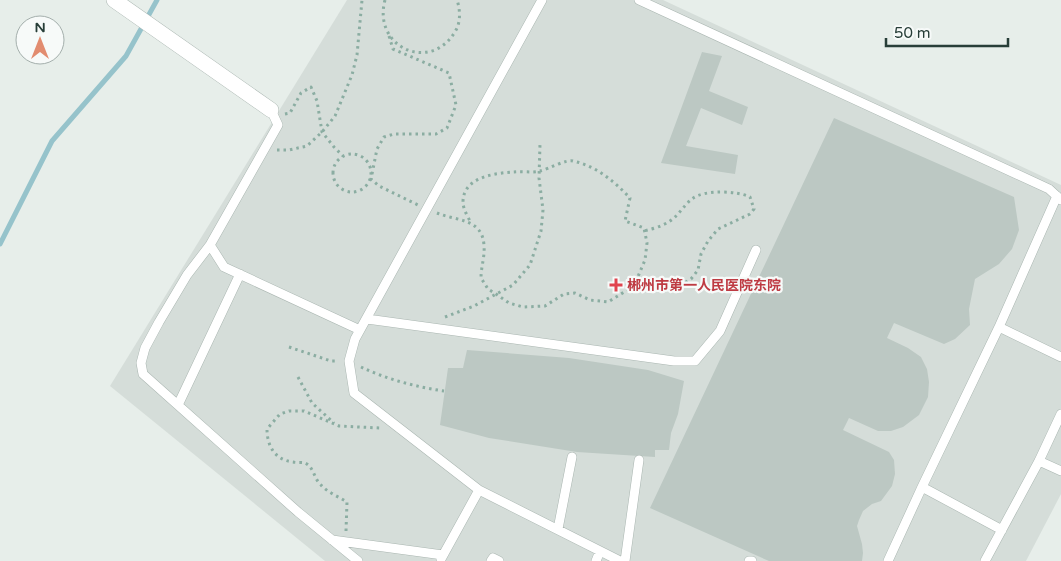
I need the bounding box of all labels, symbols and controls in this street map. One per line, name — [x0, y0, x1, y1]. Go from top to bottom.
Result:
north arrow — [15, 15, 65, 65]
scale bar — [886, 15, 1008, 47]
text: N — [34, 19, 46, 36]
text: 50 m — [894, 24, 931, 42]
place label: 郴州市第一人民医院东院 — [627, 277, 781, 294]
marker: 郴州市第一人民医院东院 — [609, 278, 623, 292]

